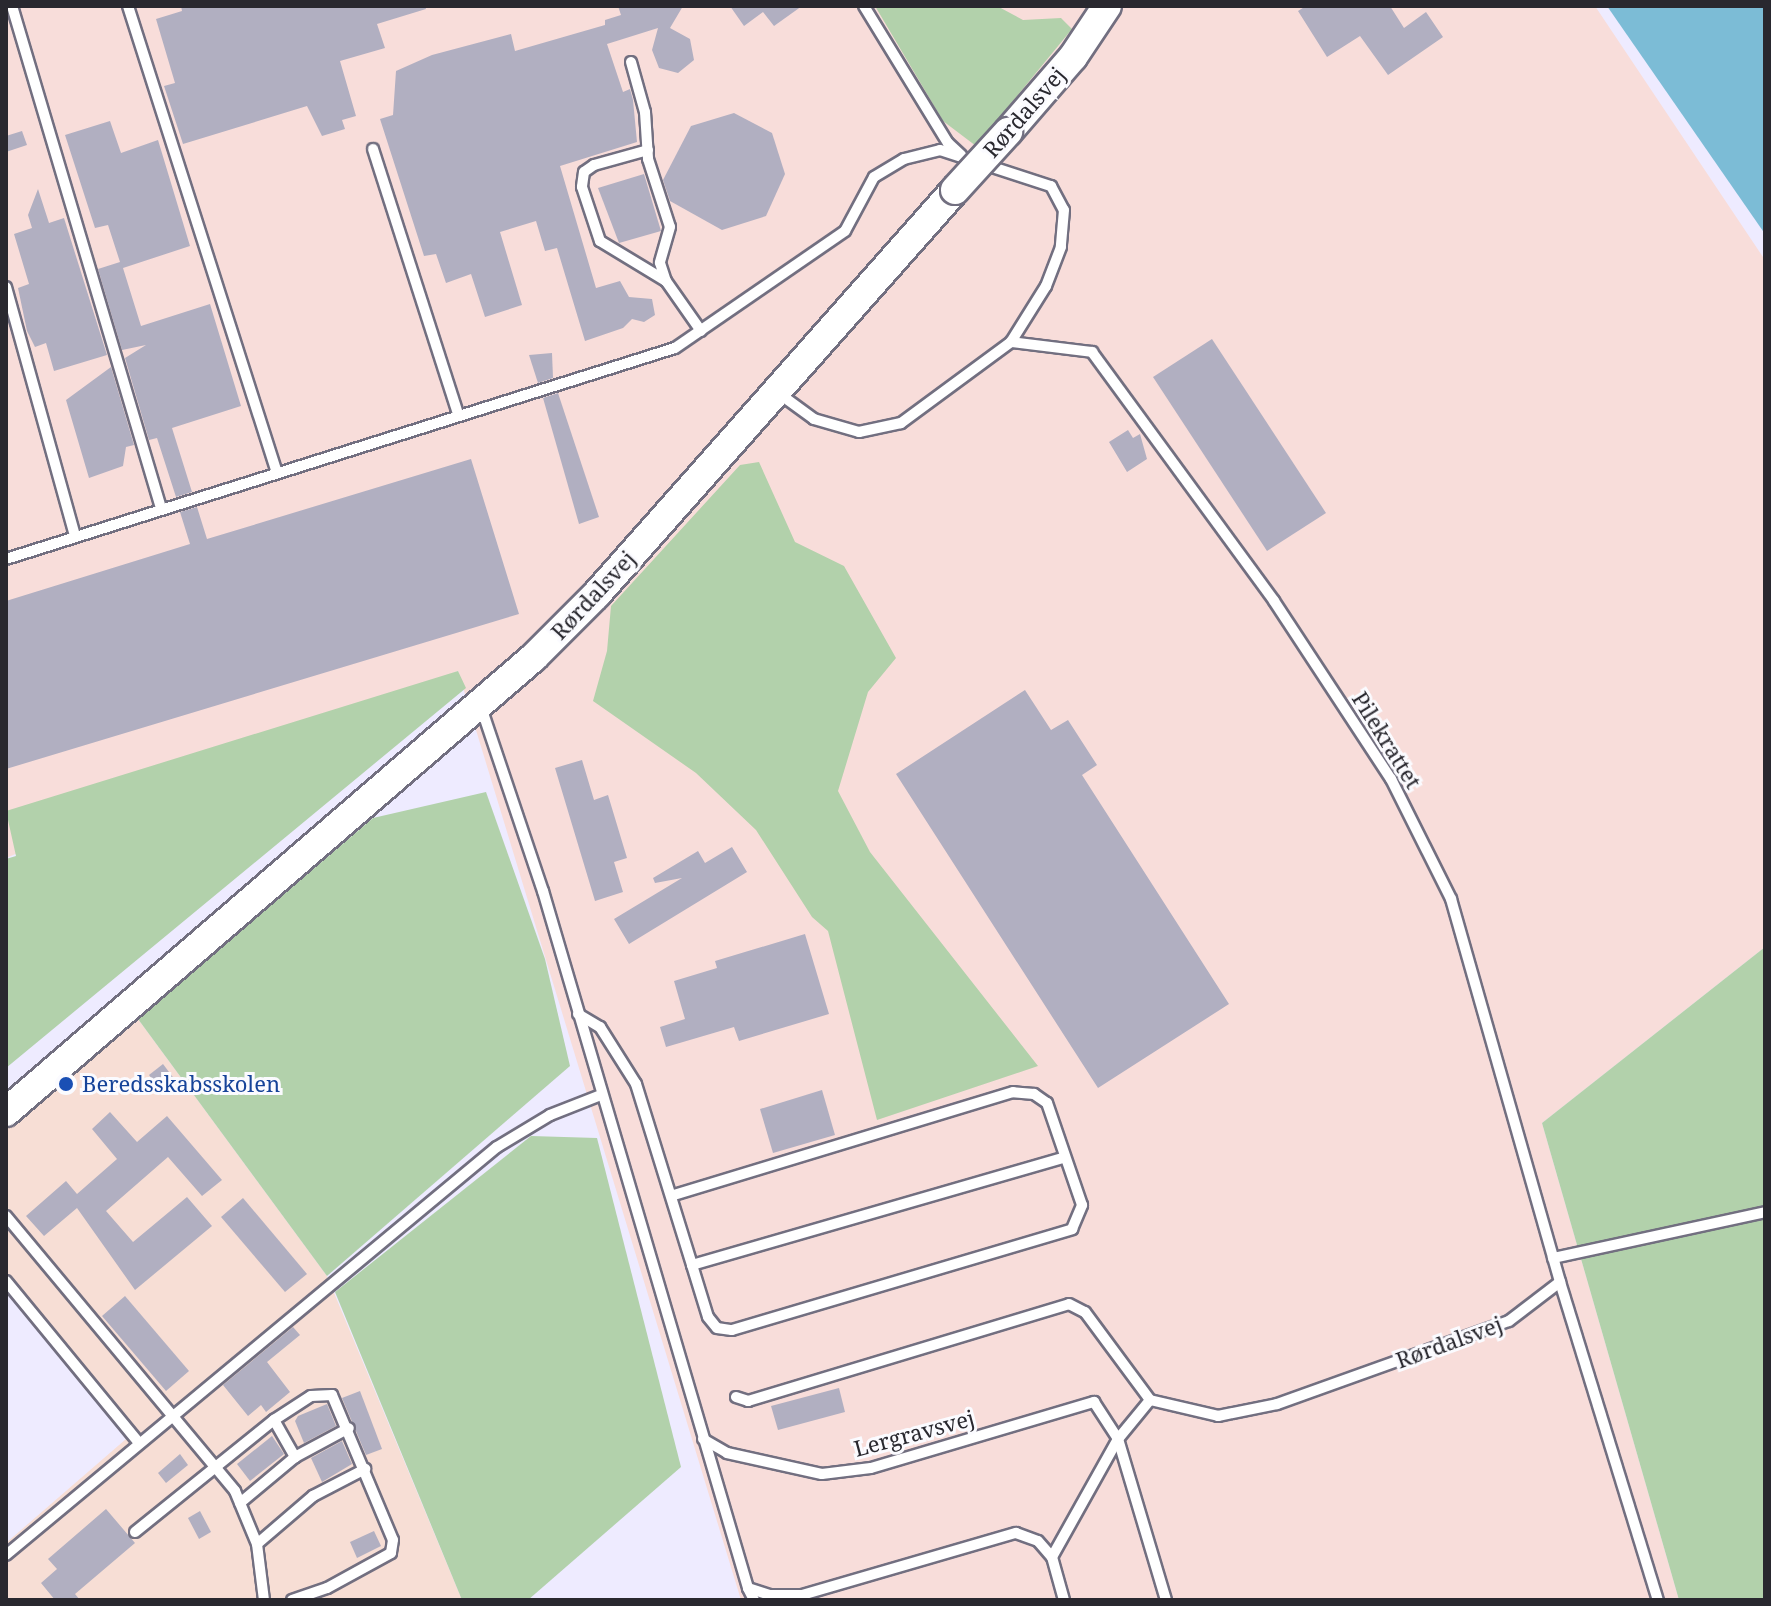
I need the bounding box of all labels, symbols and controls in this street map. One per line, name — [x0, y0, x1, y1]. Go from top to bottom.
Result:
street label: Rørdalsvej — [978, 61, 1070, 163]
street label: Rørdalsvej — [545, 545, 641, 645]
street label: Pilekrattet — [1347, 687, 1427, 793]
place label: Beredsskabsskolen — [82, 1071, 280, 1097]
marker: Beredsskabsskolen — [57, 1075, 75, 1093]
street label: Rørdalsvej — [1392, 1311, 1506, 1373]
street label: Lergravsvej — [851, 1404, 977, 1462]

